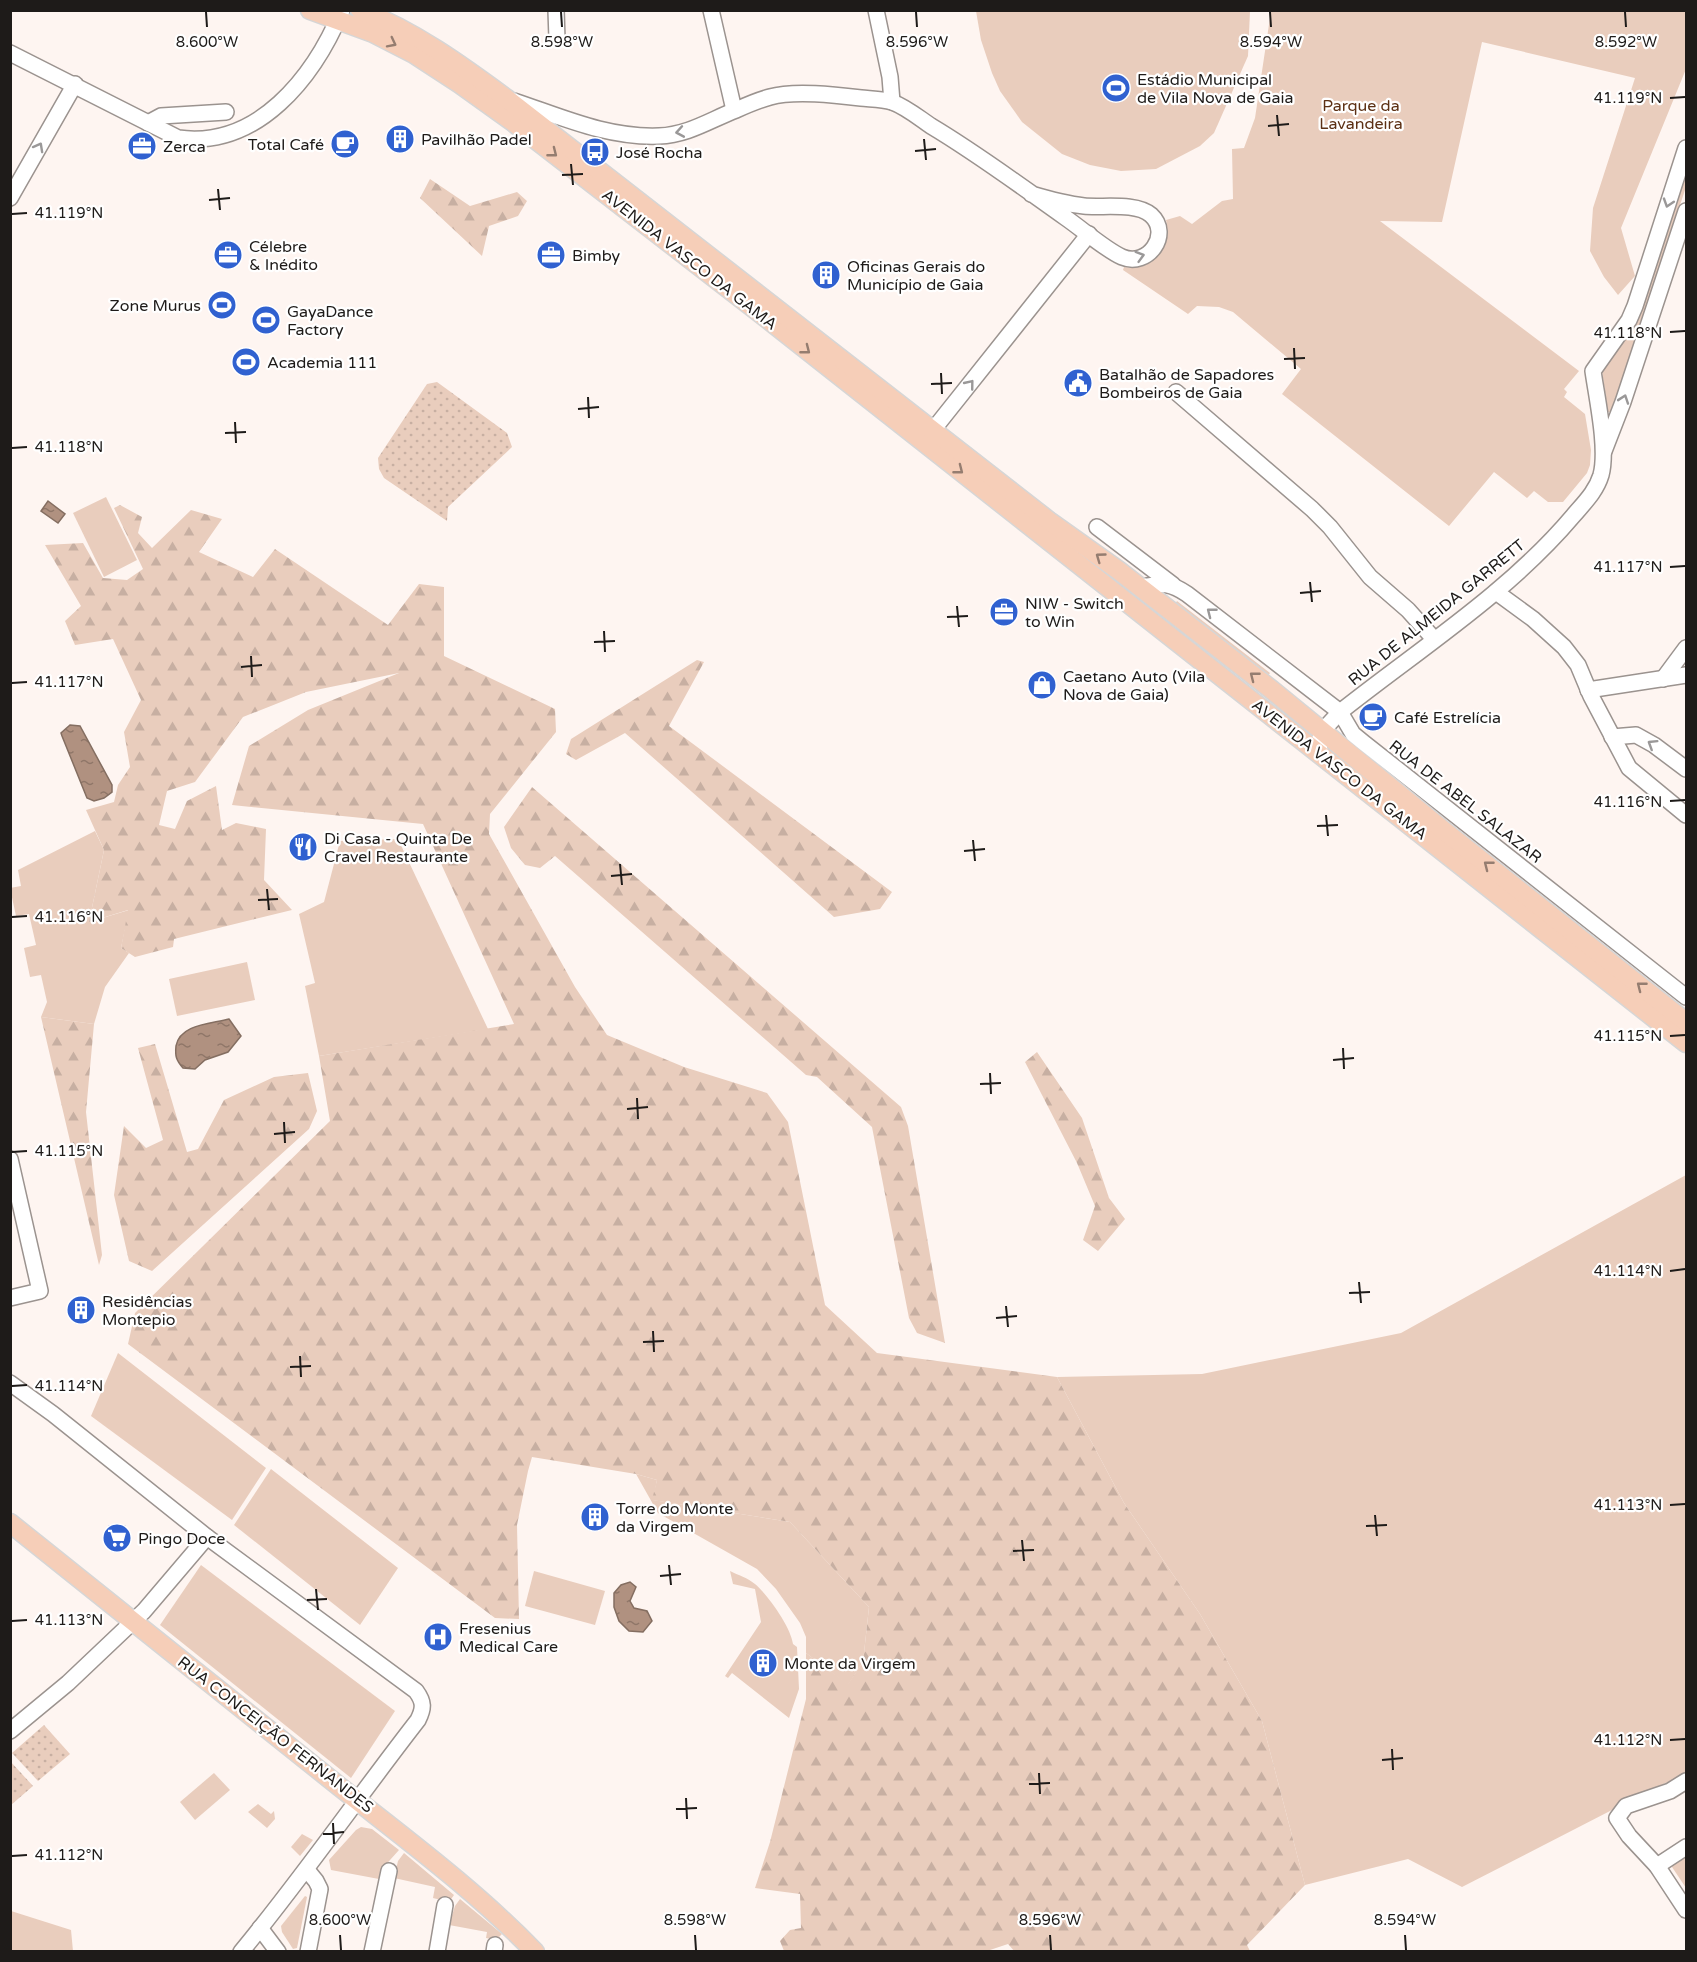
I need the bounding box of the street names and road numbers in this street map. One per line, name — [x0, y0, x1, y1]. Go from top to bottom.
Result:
street label: AVENIDA VASCO DA GAMA — [598, 185, 781, 335]
street label: RUA DE ALMEIDA GARRETT — [1344, 535, 1529, 690]
street label: AVENIDA VASCO DA GAMA — [1248, 695, 1431, 845]
street label: RUA DE ABEL SALAZAR — [1385, 736, 1546, 868]
street label: RUA CONCEIÇÃO FERNANDES — [174, 1652, 377, 1818]

